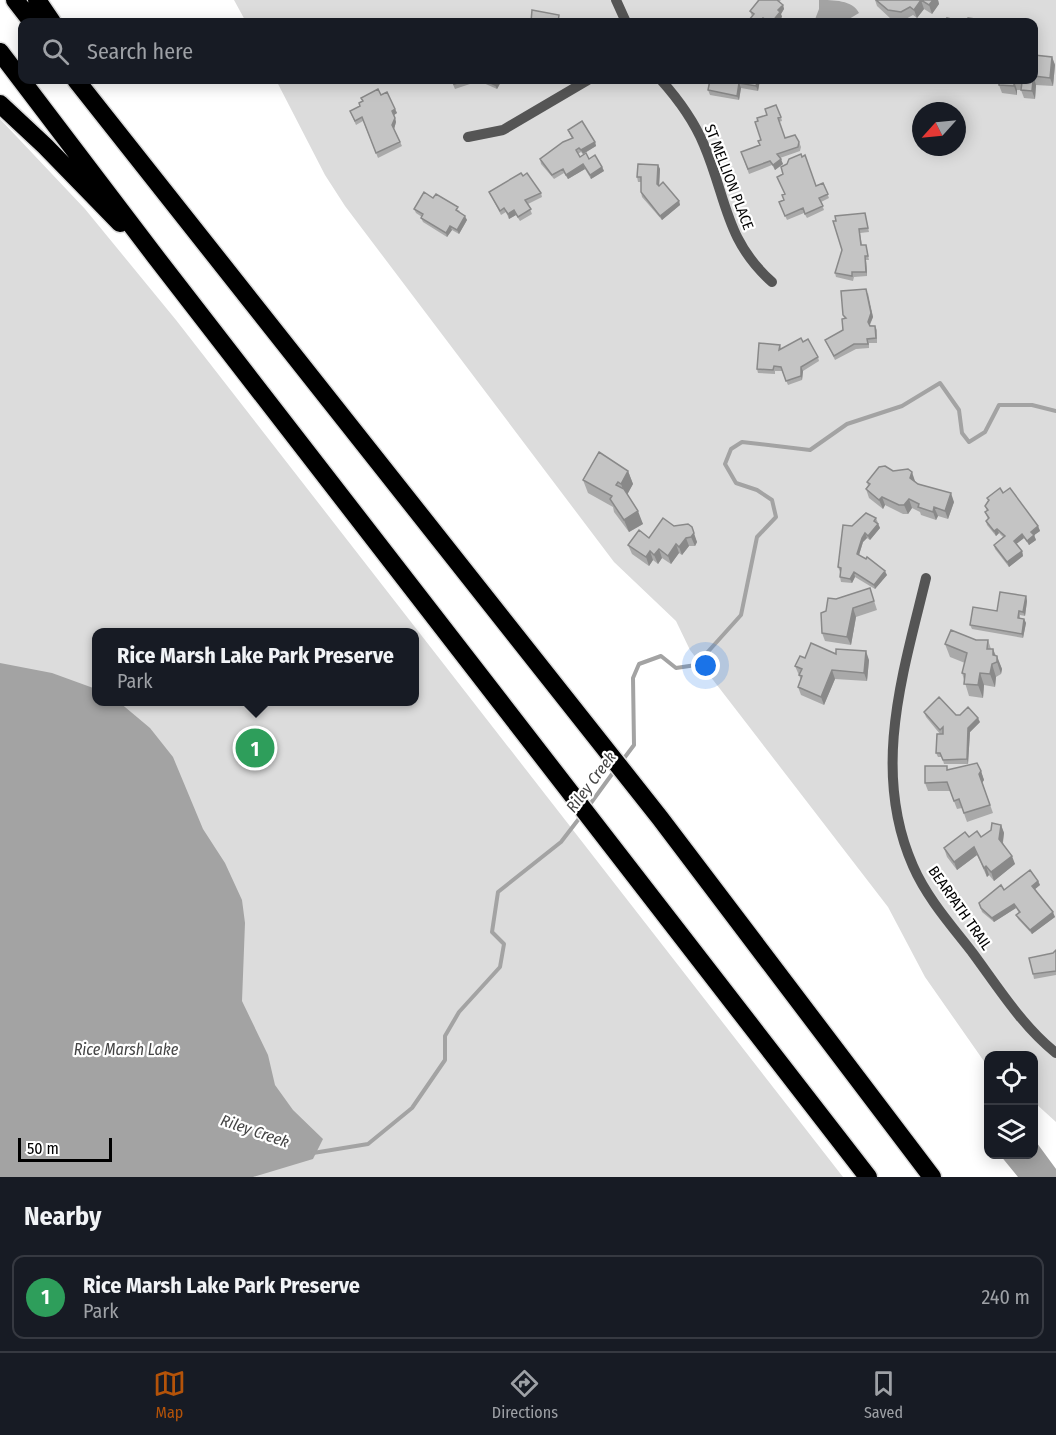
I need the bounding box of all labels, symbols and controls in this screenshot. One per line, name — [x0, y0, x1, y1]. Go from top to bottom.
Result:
search box — [18, 18, 1038, 84]
icon: search — [39, 35, 72, 68]
text: Search here — [87, 38, 193, 65]
north arrow — [912, 102, 966, 156]
street label: ST MELLION PLACE — [701, 122, 757, 232]
popup — [92, 628, 419, 706]
text: Rice Marsh Lake Park Preserve — [117, 642, 394, 669]
your location — [691, 651, 720, 680]
text: Park — [117, 669, 153, 693]
pin: 1 — [236, 726, 274, 771]
water label: Riley Creek — [562, 748, 620, 816]
street label: BEARPATH TRAIL — [924, 862, 996, 954]
water label: Rice Marsh Lake — [74, 1040, 179, 1059]
map controls — [984, 1051, 1038, 1159]
button: locate — [984, 1051, 1038, 1105]
button: layers — [984, 1105, 1038, 1159]
water label: Riley Creek — [218, 1110, 292, 1152]
scale bar — [18, 1135, 112, 1162]
text: 50 m — [27, 1139, 59, 1158]
text: Nearby — [24, 1201, 101, 1232]
text: Rice Marsh Lake Park Preserve — [83, 1272, 360, 1299]
text: 1 — [41, 1285, 50, 1309]
text: 240 m — [981, 1285, 1030, 1309]
text: Park — [83, 1299, 119, 1323]
tab: Map — [153, 1367, 186, 1422]
tab: Directions — [492, 1367, 558, 1422]
tab: Saved — [864, 1367, 903, 1422]

